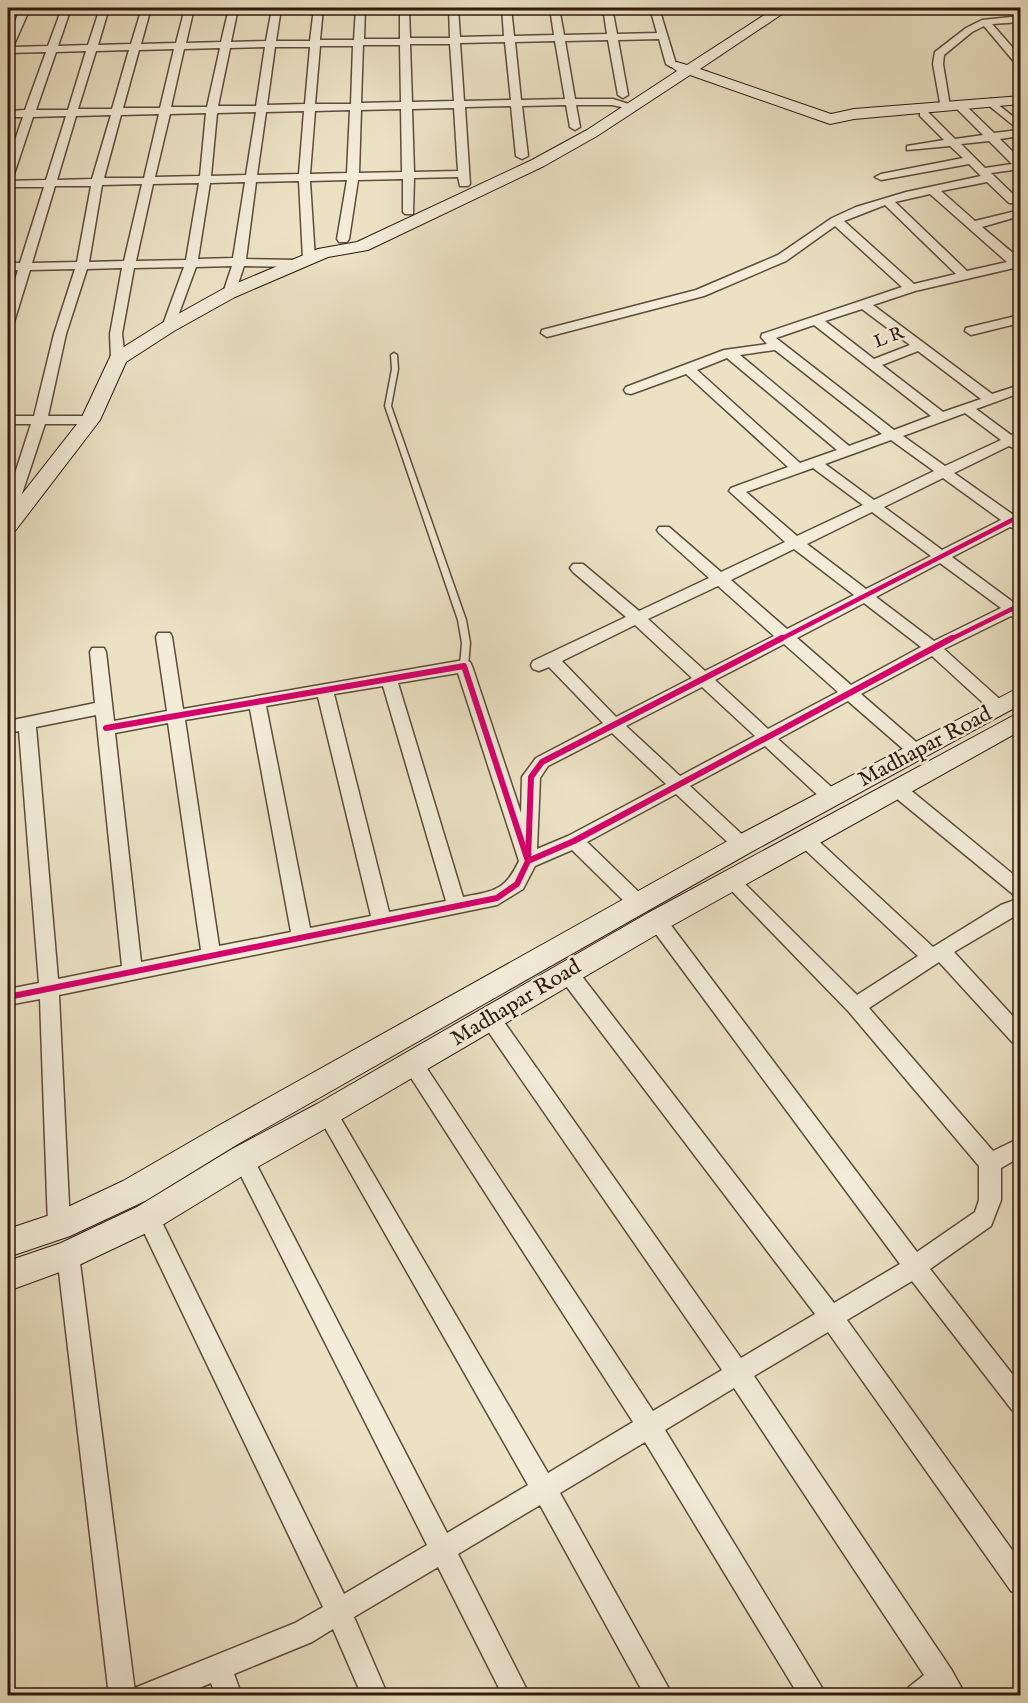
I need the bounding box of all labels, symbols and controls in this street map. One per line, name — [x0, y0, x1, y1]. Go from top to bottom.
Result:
street label: L R — [871, 321, 909, 354]
street label: Madhapar Road — [853, 700, 997, 794]
street label: Madhapar Road — [446, 953, 587, 1053]

